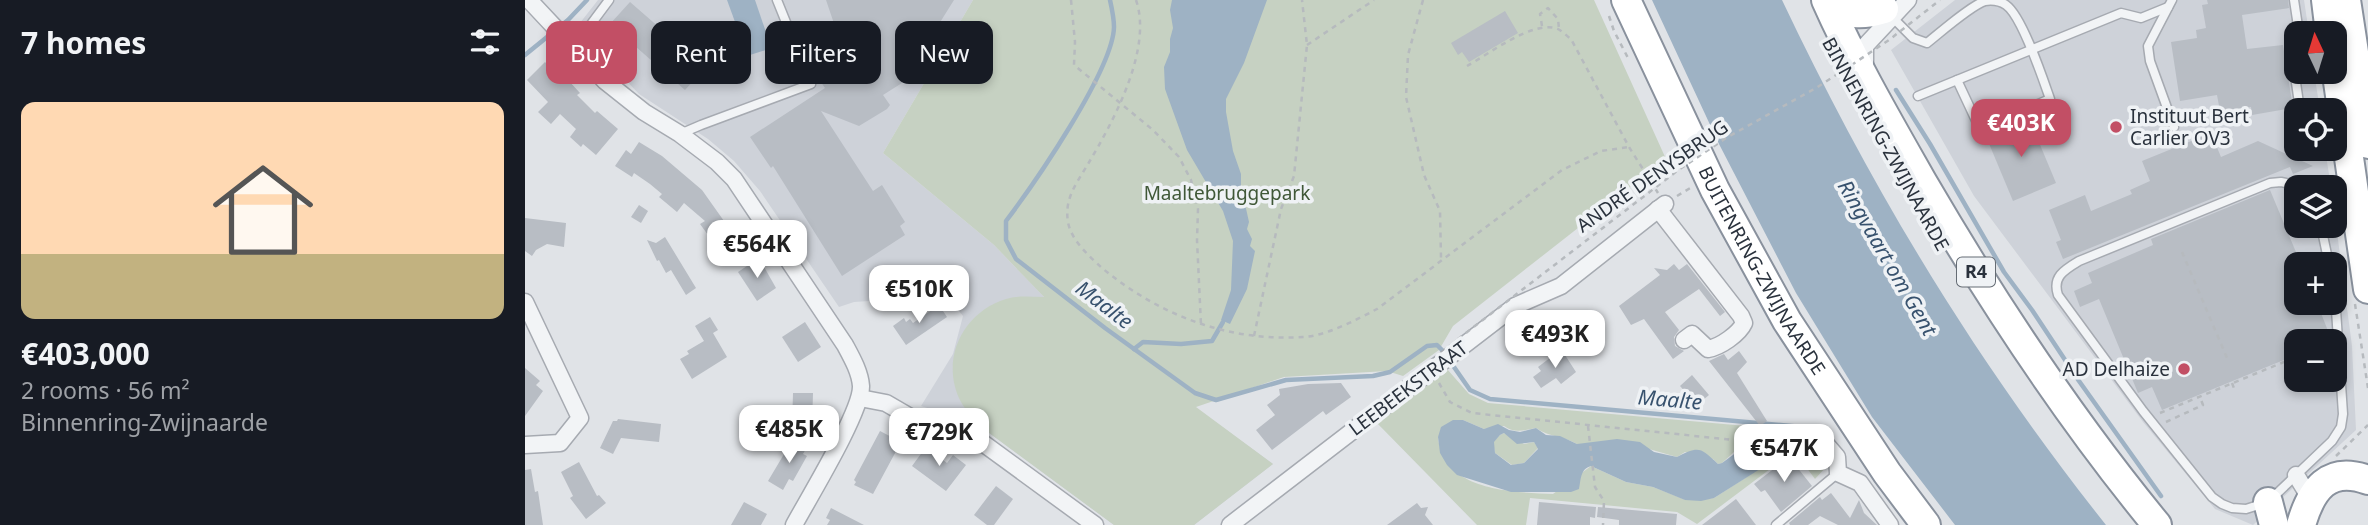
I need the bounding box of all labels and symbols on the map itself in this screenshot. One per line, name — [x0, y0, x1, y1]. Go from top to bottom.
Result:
north arrow — [2284, 21, 2347, 84]
street label: BINNENRING-ZWIJNAARDE — [1816, 33, 1956, 255]
pin: €403K — [1972, 100, 2070, 159]
place label: Instituut Bert Carlier OV3 — [2130, 103, 2249, 151]
street label: ANDRÉ DENYSBRUG — [1571, 114, 1733, 238]
marker: Instituut Bert Carlier OV3 — [2108, 119, 2124, 135]
street label: BUITENRING-ZWIJNAARDE — [1693, 162, 1832, 380]
water label: Ringvaart om Gent — [1832, 174, 1944, 341]
park label: Maaltebruggepark — [1144, 180, 1310, 206]
pin: €564K — [708, 220, 806, 280]
road number: R4 — [1957, 258, 1995, 286]
pin: €510K — [870, 266, 968, 325]
water label: Maalte — [1070, 274, 1139, 335]
pin: €493K — [1506, 310, 1604, 370]
street label: LEEBEEKSTRAAT — [1343, 334, 1473, 441]
place label: AD Delhaize — [2063, 356, 2170, 382]
marker: AD Delhaize — [2176, 361, 2192, 377]
water label: Maalte — [1637, 382, 1703, 416]
pin: €485K — [740, 406, 838, 465]
pin: €729K — [890, 408, 988, 468]
pin: €547K — [1735, 424, 1833, 484]

